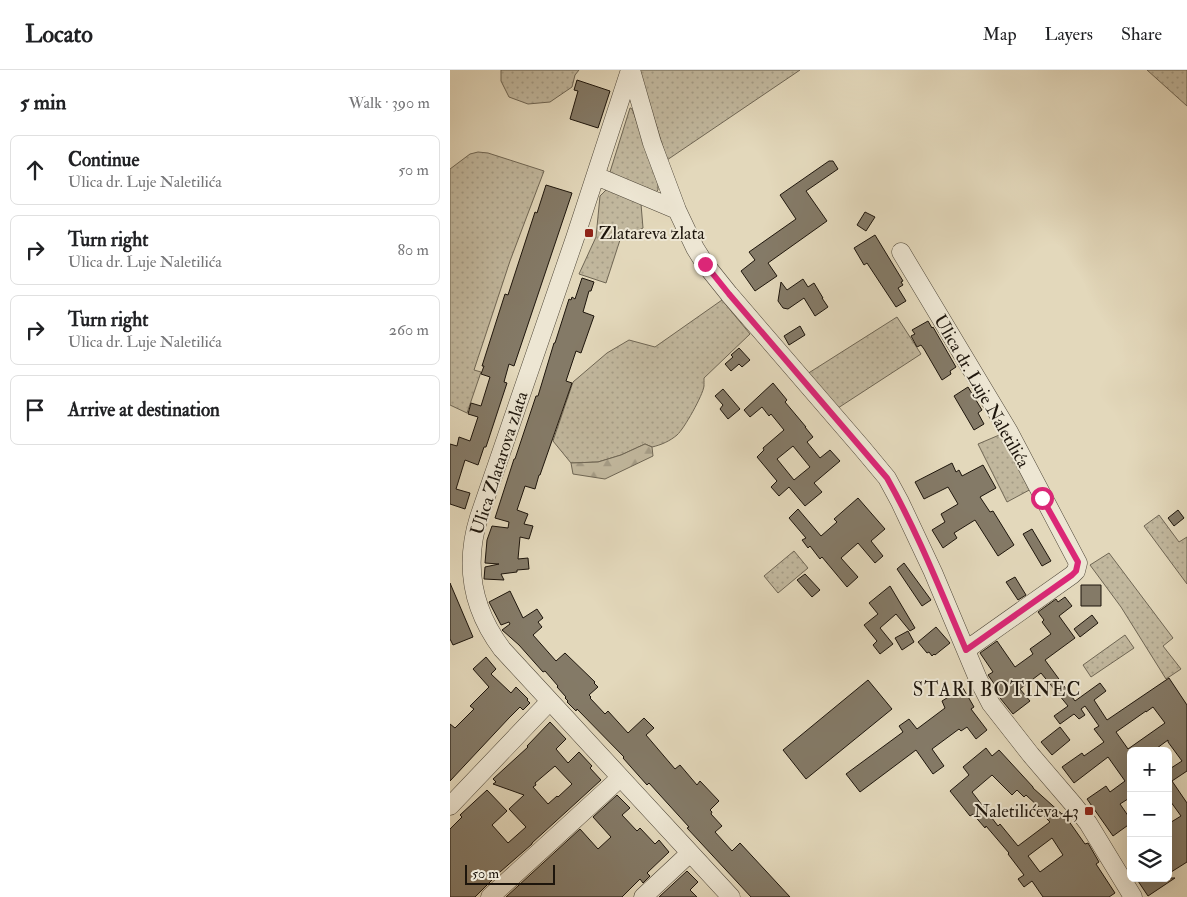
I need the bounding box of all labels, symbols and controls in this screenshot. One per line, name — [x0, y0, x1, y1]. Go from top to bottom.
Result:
text: Locato — [25, 19, 93, 50]
text: Map — [983, 23, 1017, 46]
text: Layers — [1045, 23, 1093, 46]
text: Share — [1121, 23, 1162, 46]
text: 5 min — [20, 89, 66, 116]
text: Walk · 390 m — [349, 93, 430, 113]
text: Continue — [68, 148, 139, 172]
icon: ahead — [21, 156, 49, 184]
text: 50 m — [398, 160, 429, 180]
text: Ulica dr. Luje Naletilića — [68, 172, 222, 192]
place label: Zlatareva zlata — [599, 222, 705, 245]
marker: Zlatareva zlata — [583, 227, 595, 239]
text: Turn right — [68, 228, 148, 252]
icon: right — [21, 236, 49, 264]
text: 80 m — [398, 240, 429, 260]
text: Ulica dr. Luje Naletilića — [68, 252, 222, 272]
route end — [694, 253, 717, 276]
text: Turn right — [68, 308, 148, 332]
street label: Ulica dr. Luje Naletilića — [928, 311, 1035, 472]
icon: right — [21, 316, 49, 344]
text: 260 m — [389, 320, 429, 340]
text: Ulica dr. Luje Naletilića — [68, 332, 222, 352]
street label: Ulica Zlatarova zlata — [465, 388, 534, 538]
icon: arrive — [21, 396, 49, 424]
text: Arrive at destination — [68, 398, 220, 422]
route start — [1031, 487, 1054, 510]
district label: STARI BOTINEC — [913, 678, 1081, 702]
map controls — [1127, 747, 1172, 882]
button: + — [1127, 747, 1172, 792]
button: − — [1127, 792, 1172, 837]
place label: Naletilićeva 43 — [974, 800, 1079, 823]
marker: Naletilićeva 43 — [1083, 805, 1095, 817]
button: layers — [1127, 837, 1172, 882]
scale bar — [465, 862, 555, 885]
text: 50 m — [472, 865, 499, 882]

